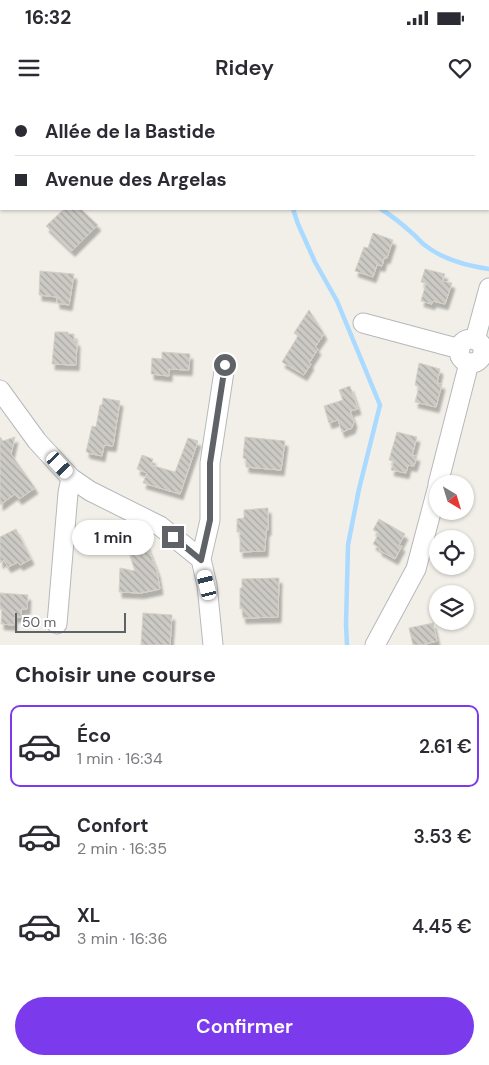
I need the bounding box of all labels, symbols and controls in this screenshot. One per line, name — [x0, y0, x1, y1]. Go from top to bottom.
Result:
text: 16:32 — [25, 5, 71, 30]
text: Ridey — [215, 53, 274, 82]
icon: menu — [15, 54, 43, 82]
icon: heart — [446, 54, 474, 82]
text: Allée de la Bastide — [45, 119, 215, 144]
text: Avenue des Argelas — [45, 167, 227, 192]
route start — [214, 354, 236, 376]
car — [44, 449, 75, 481]
north arrow — [429, 475, 474, 520]
map controls — [429, 475, 474, 630]
callout: 1 min — [73, 520, 156, 554]
route end — [162, 526, 184, 548]
text: 1 min — [94, 527, 132, 548]
button: locate — [429, 530, 474, 575]
car — [196, 569, 217, 601]
button: layers — [429, 585, 474, 630]
scale bar — [15, 610, 126, 633]
text: 50 m — [22, 613, 56, 631]
text: Choisir une course — [15, 660, 216, 689]
text: Éco — [77, 723, 111, 748]
icon: car — [17, 724, 62, 769]
text: 2.61 € — [419, 734, 472, 759]
text: 1 min · 16:34 — [77, 748, 163, 769]
text: Confort — [77, 813, 149, 838]
icon: car — [17, 814, 62, 859]
text: 3.53 € — [413, 824, 472, 849]
text: 2 min · 16:35 — [77, 838, 167, 859]
text: XL — [77, 903, 100, 928]
icon: car — [17, 904, 62, 949]
text: 4.45 € — [412, 914, 472, 939]
text: 3 min · 16:36 — [77, 928, 167, 949]
button: Confirmer — [15, 997, 474, 1055]

